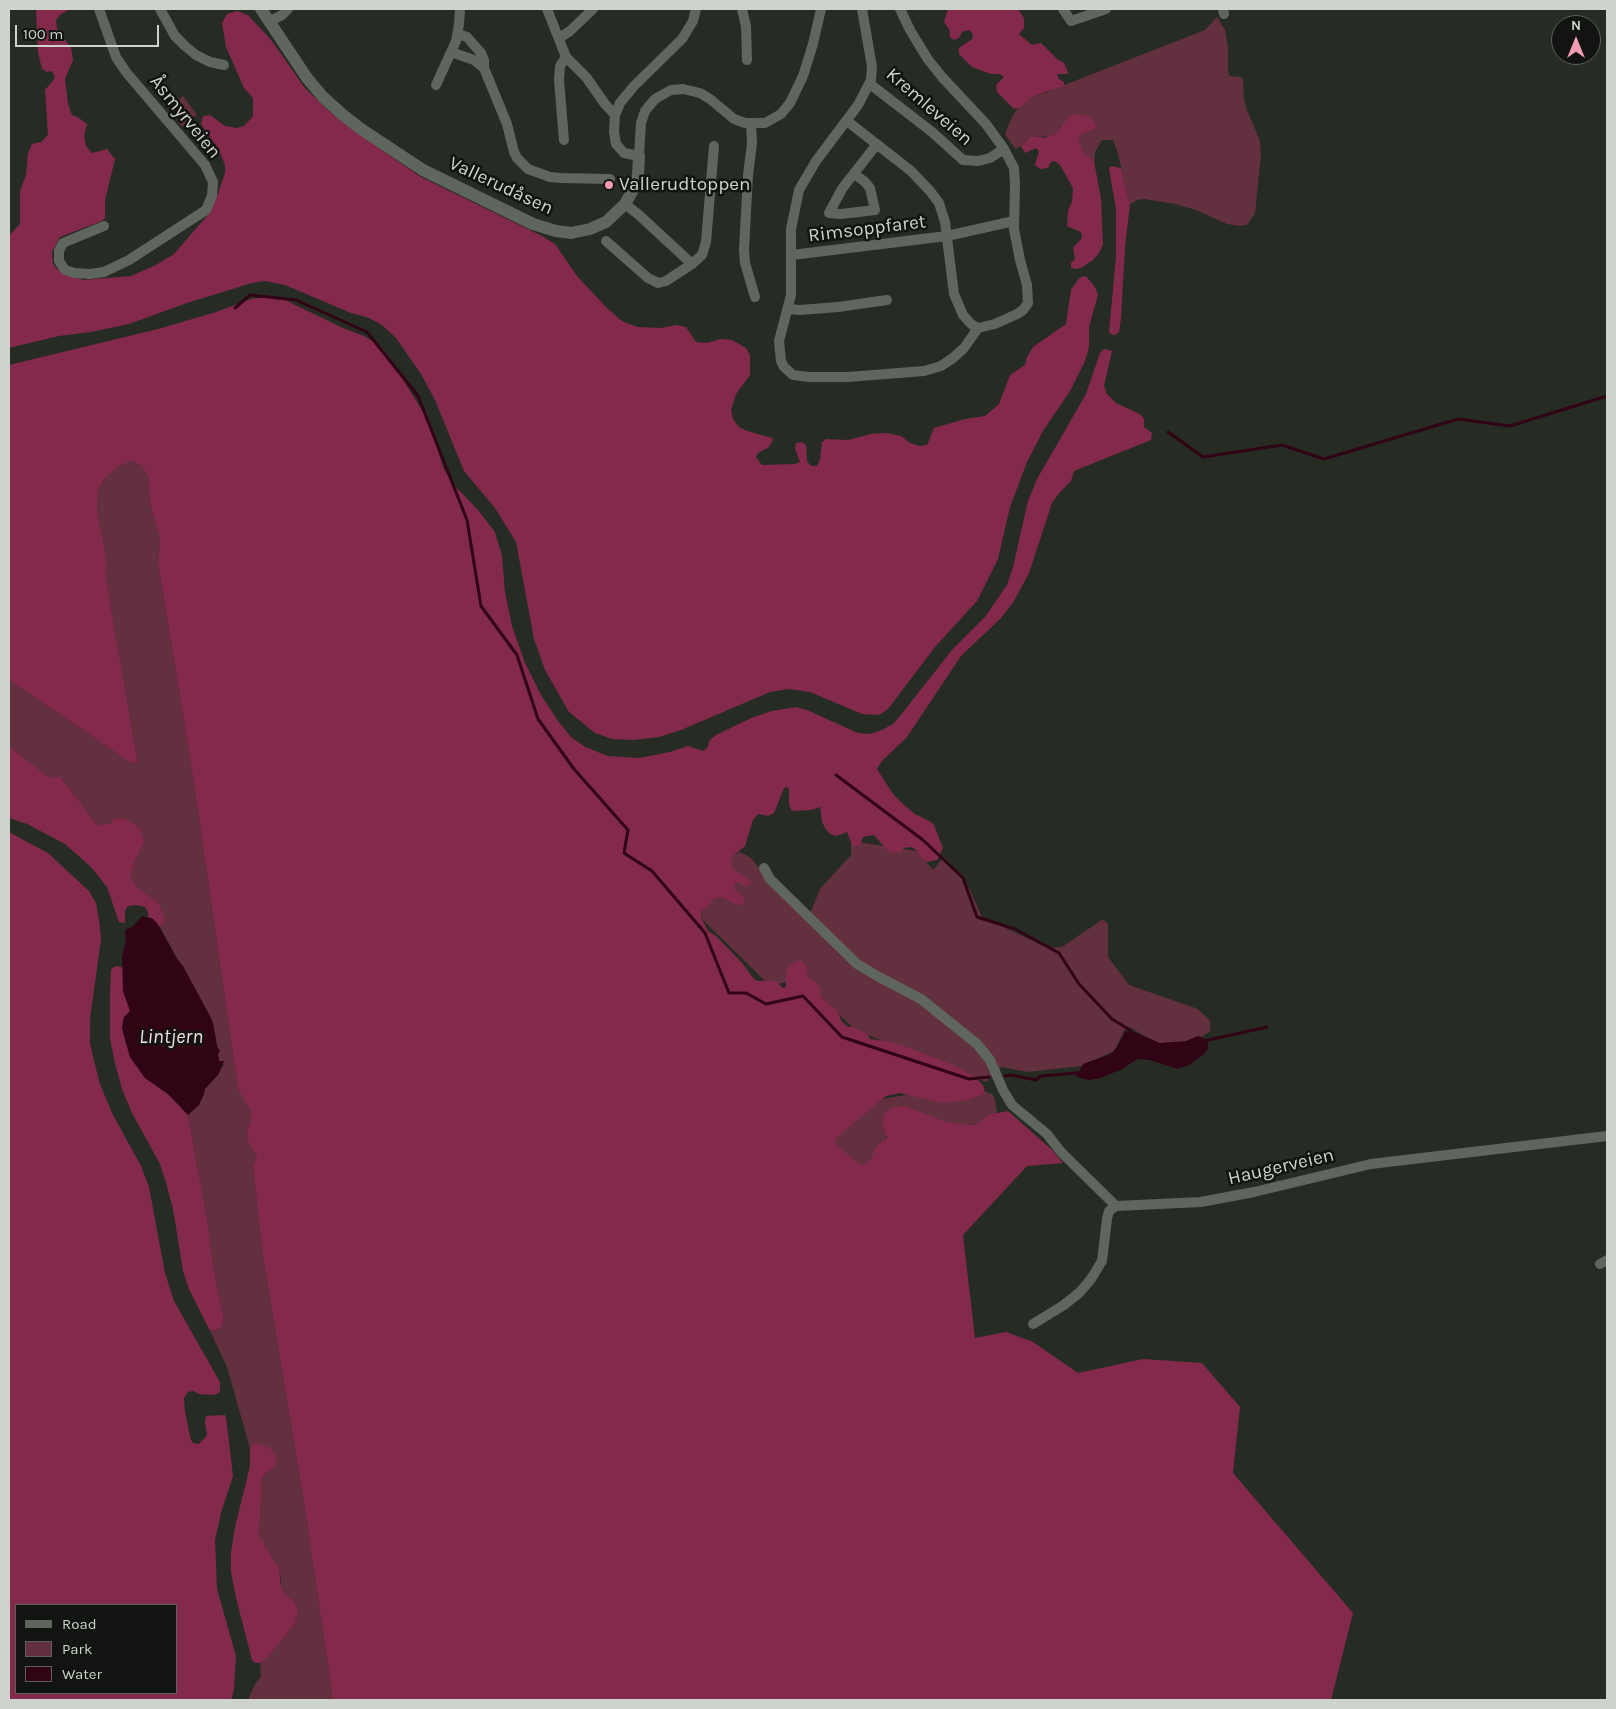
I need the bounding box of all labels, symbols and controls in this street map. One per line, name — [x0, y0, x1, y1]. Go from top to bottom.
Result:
scale bar — [18, 15, 161, 47]
north arrow — [1551, 15, 1601, 65]
text: N — [1571, 17, 1581, 34]
text: 100 m — [23, 25, 63, 43]
street label: Kremleveien — [881, 63, 977, 151]
street label: Åsmyrveien — [144, 71, 226, 163]
street label: Vallerudåsen — [445, 152, 557, 220]
place label: Vallerudtoppen — [619, 174, 751, 196]
marker: Vallerudtoppen — [603, 179, 615, 191]
street label: Rimsoppfaret — [807, 210, 927, 248]
water label: Lintjern — [139, 1025, 203, 1049]
street label: Haugerveien — [1226, 1144, 1336, 1190]
legend — [15, 1604, 178, 1694]
text: Road — [62, 1615, 97, 1633]
text: Park — [62, 1640, 92, 1658]
text: Water — [62, 1665, 102, 1683]

